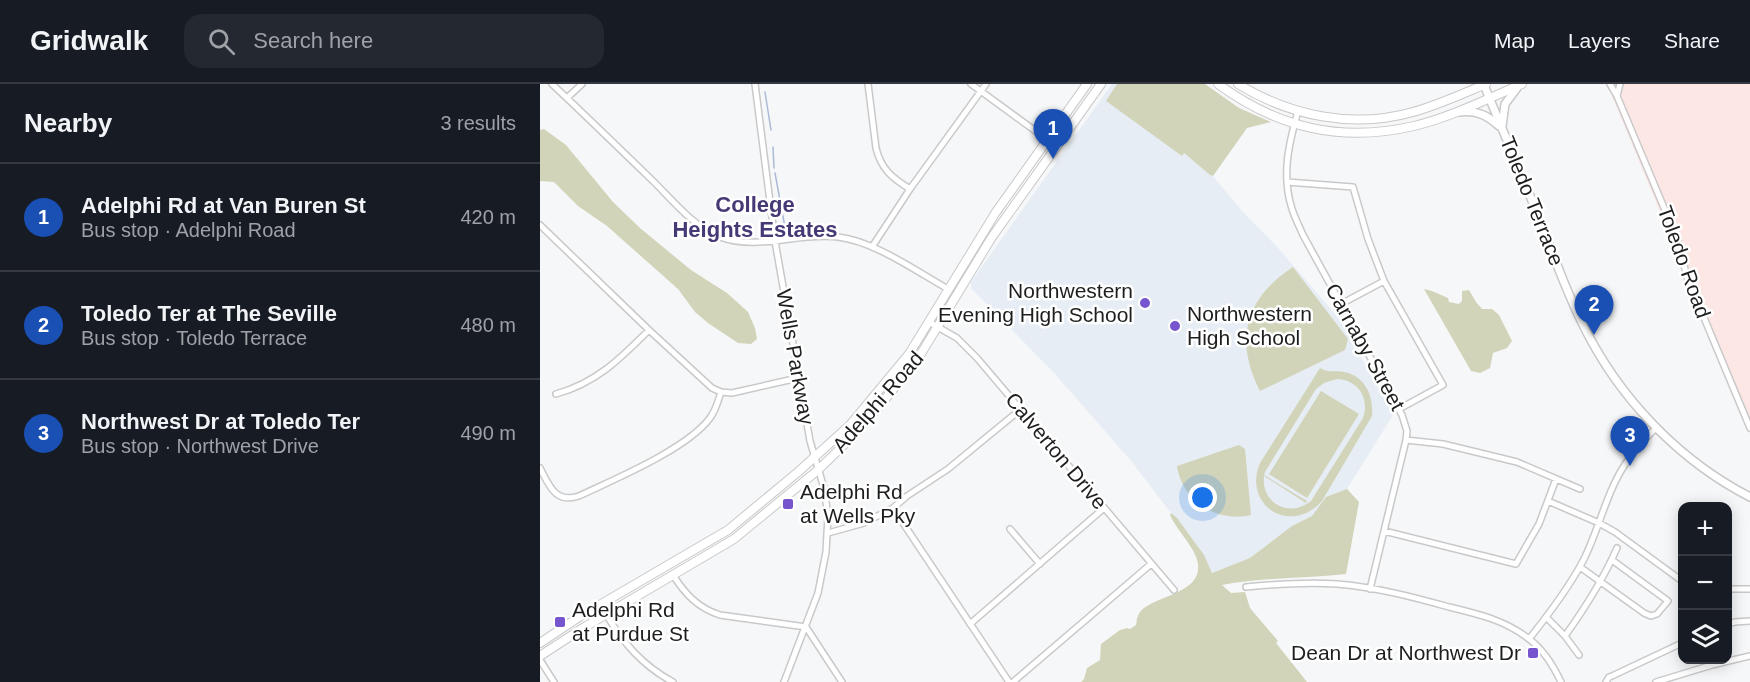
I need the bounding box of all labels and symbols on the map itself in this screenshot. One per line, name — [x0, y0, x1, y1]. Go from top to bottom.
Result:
pin: 1 — [1034, 110, 1072, 159]
street label: Toledo Terrace — [1496, 133, 1569, 269]
district label: College Heights Estates — [672, 192, 838, 242]
street label: Toledo Road — [1653, 202, 1715, 321]
place label: Northwestern Evening High School — [938, 279, 1133, 326]
street label: Carnaby Street — [1321, 279, 1410, 414]
pin: 2 — [1574, 286, 1614, 335]
street label: Wells Parkway — [772, 287, 819, 427]
marker: Northwestern Evening High School — [1138, 296, 1152, 310]
place label: Northwestern High School — [1187, 302, 1312, 349]
marker: Northwestern High School — [1168, 319, 1182, 333]
street label: Adelphi Road — [828, 347, 928, 457]
street label: Calverton Drive — [1001, 388, 1112, 514]
pin: 3 — [1610, 416, 1650, 466]
place label: Adelphi Rd at Wells Pky — [800, 480, 916, 527]
your location — [1188, 483, 1217, 512]
marker: Adelphi Rd at Wells Pky — [781, 497, 795, 511]
place label: Adelphi Rd at Purdue St — [572, 598, 689, 645]
marker: Adelphi Rd at Purdue St — [553, 615, 567, 629]
place label: Dean Dr at Northwest Dr — [1291, 641, 1521, 664]
marker: Dean Dr at Northwest Dr — [1526, 646, 1540, 660]

